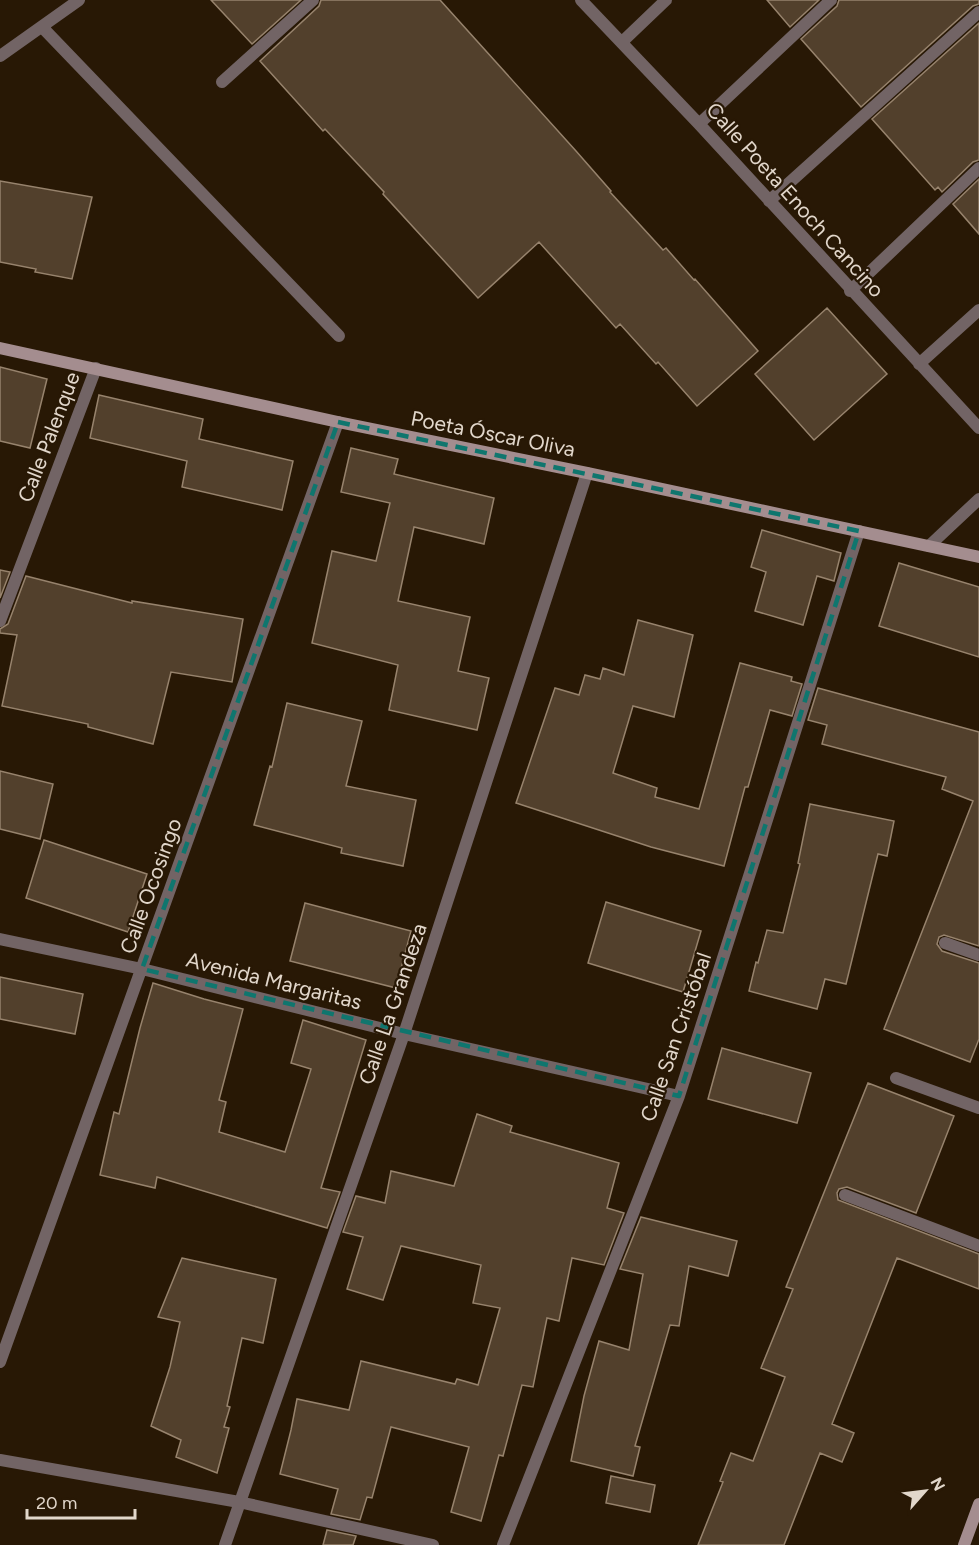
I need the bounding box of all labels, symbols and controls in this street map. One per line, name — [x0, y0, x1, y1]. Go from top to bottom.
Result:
street label: Calle Poeta Enoch Cancino — [701, 97, 889, 302]
street label: Calle Palenque — [12, 368, 85, 505]
street label: Poeta Óscar Oliva — [409, 405, 577, 462]
street label: Calle Ocosingo — [114, 815, 187, 957]
street label: Calle La Grandeza — [353, 920, 432, 1088]
street label: Avenida Margaritas — [184, 947, 364, 1014]
street label: Calle San Cristóbal — [635, 949, 716, 1125]
north arrow — [895, 1461, 955, 1521]
text: N — [927, 1474, 949, 1494]
scale bar — [27, 1482, 135, 1520]
text: 20 m — [36, 1492, 77, 1514]

